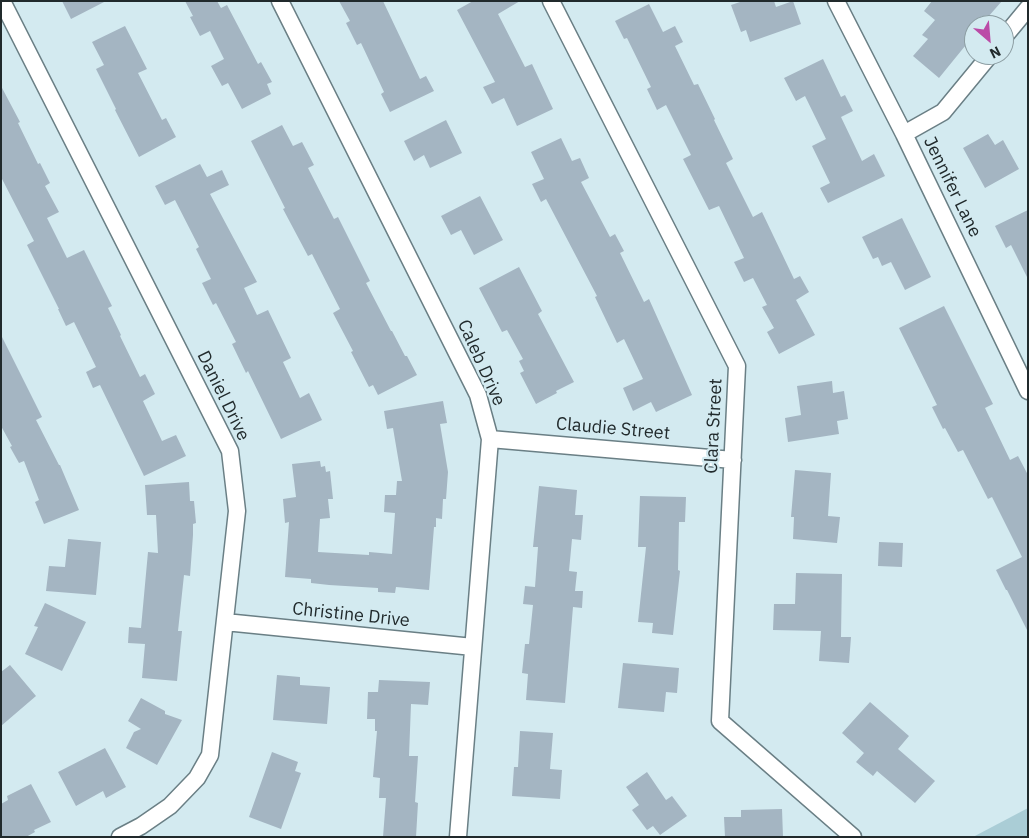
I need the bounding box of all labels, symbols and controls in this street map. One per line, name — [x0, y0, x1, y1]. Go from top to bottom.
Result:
north arrow — [964, 15, 1014, 65]
text: N — [987, 42, 1004, 63]
street label: Jennifer Lane — [918, 133, 986, 241]
street label: Caleb Drive — [452, 317, 510, 409]
street label: Daniel Drive — [192, 348, 254, 444]
street label: Clara Street — [701, 378, 727, 474]
street label: Claudie Street — [555, 413, 671, 445]
street label: Christine Drive — [291, 598, 411, 632]

